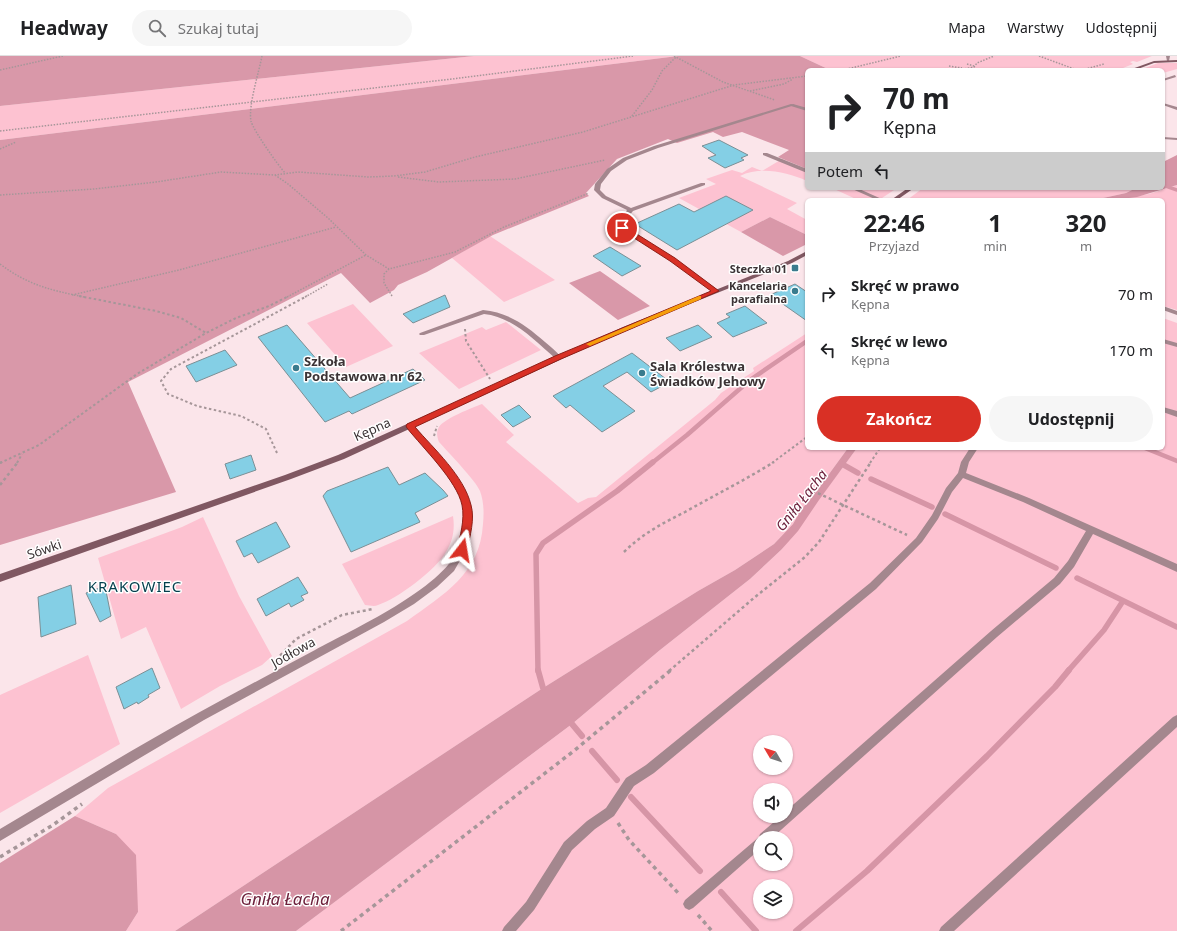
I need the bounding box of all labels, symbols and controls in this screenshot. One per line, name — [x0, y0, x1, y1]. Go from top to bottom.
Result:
search box — [132, 10, 412, 46]
text: Headway — [20, 15, 108, 41]
icon: search — [146, 17, 168, 39]
text: Szukaj tutaj — [178, 18, 259, 38]
text: Mapa — [948, 18, 985, 37]
text: Warstwy — [1007, 18, 1064, 37]
text: Udostępnij — [1086, 18, 1157, 37]
text: 70 m — [883, 79, 950, 117]
icon: right — [817, 84, 869, 136]
text: Kępna — [883, 115, 937, 139]
icon: left — [871, 160, 893, 182]
text: Potem — [817, 161, 863, 181]
text: 22:46 — [863, 206, 925, 239]
text: 1 — [988, 206, 1002, 239]
text: 320 — [1065, 206, 1107, 239]
pin — [605, 211, 639, 245]
icon: arrive — [611, 217, 633, 239]
text: Przyjazd — [869, 237, 920, 255]
text: min — [983, 237, 1007, 255]
text: m — [1080, 237, 1092, 255]
place label: Steczka 01 — [730, 261, 787, 276]
marker: Steczka 01 — [790, 263, 800, 273]
text: Skręć w prawo — [851, 275, 959, 295]
place label: Kancelaria parafialna — [729, 278, 787, 306]
icon: right — [817, 283, 839, 305]
text: 70 m — [1118, 284, 1153, 304]
marker: Kancelaria parafialna — [790, 286, 800, 296]
text: Kępna — [851, 295, 890, 313]
text: Skręć w lewo — [851, 331, 948, 351]
icon: left — [817, 339, 839, 361]
text: 170 m — [1109, 340, 1153, 360]
text: Kępna — [851, 351, 890, 369]
place label: Szkoła Podstawowa nr 62 — [304, 352, 422, 385]
place label: Sala Królestwa Świadków Jehowy — [650, 357, 766, 390]
marker: Szkoła Podstawowa nr 62 — [291, 363, 301, 373]
marker: Sala Królestwa Świadków Jehowy — [637, 368, 647, 378]
button: Zakończ — [817, 396, 981, 442]
button: Udostępnij — [989, 396, 1153, 442]
street label: Kępna — [351, 413, 393, 445]
water label: Gniła Łacha — [771, 465, 831, 535]
position arrow — [441, 529, 483, 571]
street label: Sówki — [24, 535, 64, 563]
district label: KRAKOWIEC — [88, 576, 182, 596]
street label: Jodłowa — [266, 633, 318, 672]
north arrow — [753, 735, 793, 775]
map controls — [753, 735, 793, 919]
button: sound — [753, 783, 793, 823]
button: search — [753, 831, 793, 871]
button: layers — [753, 879, 793, 919]
water label: Gniła Łacha — [240, 887, 330, 910]

